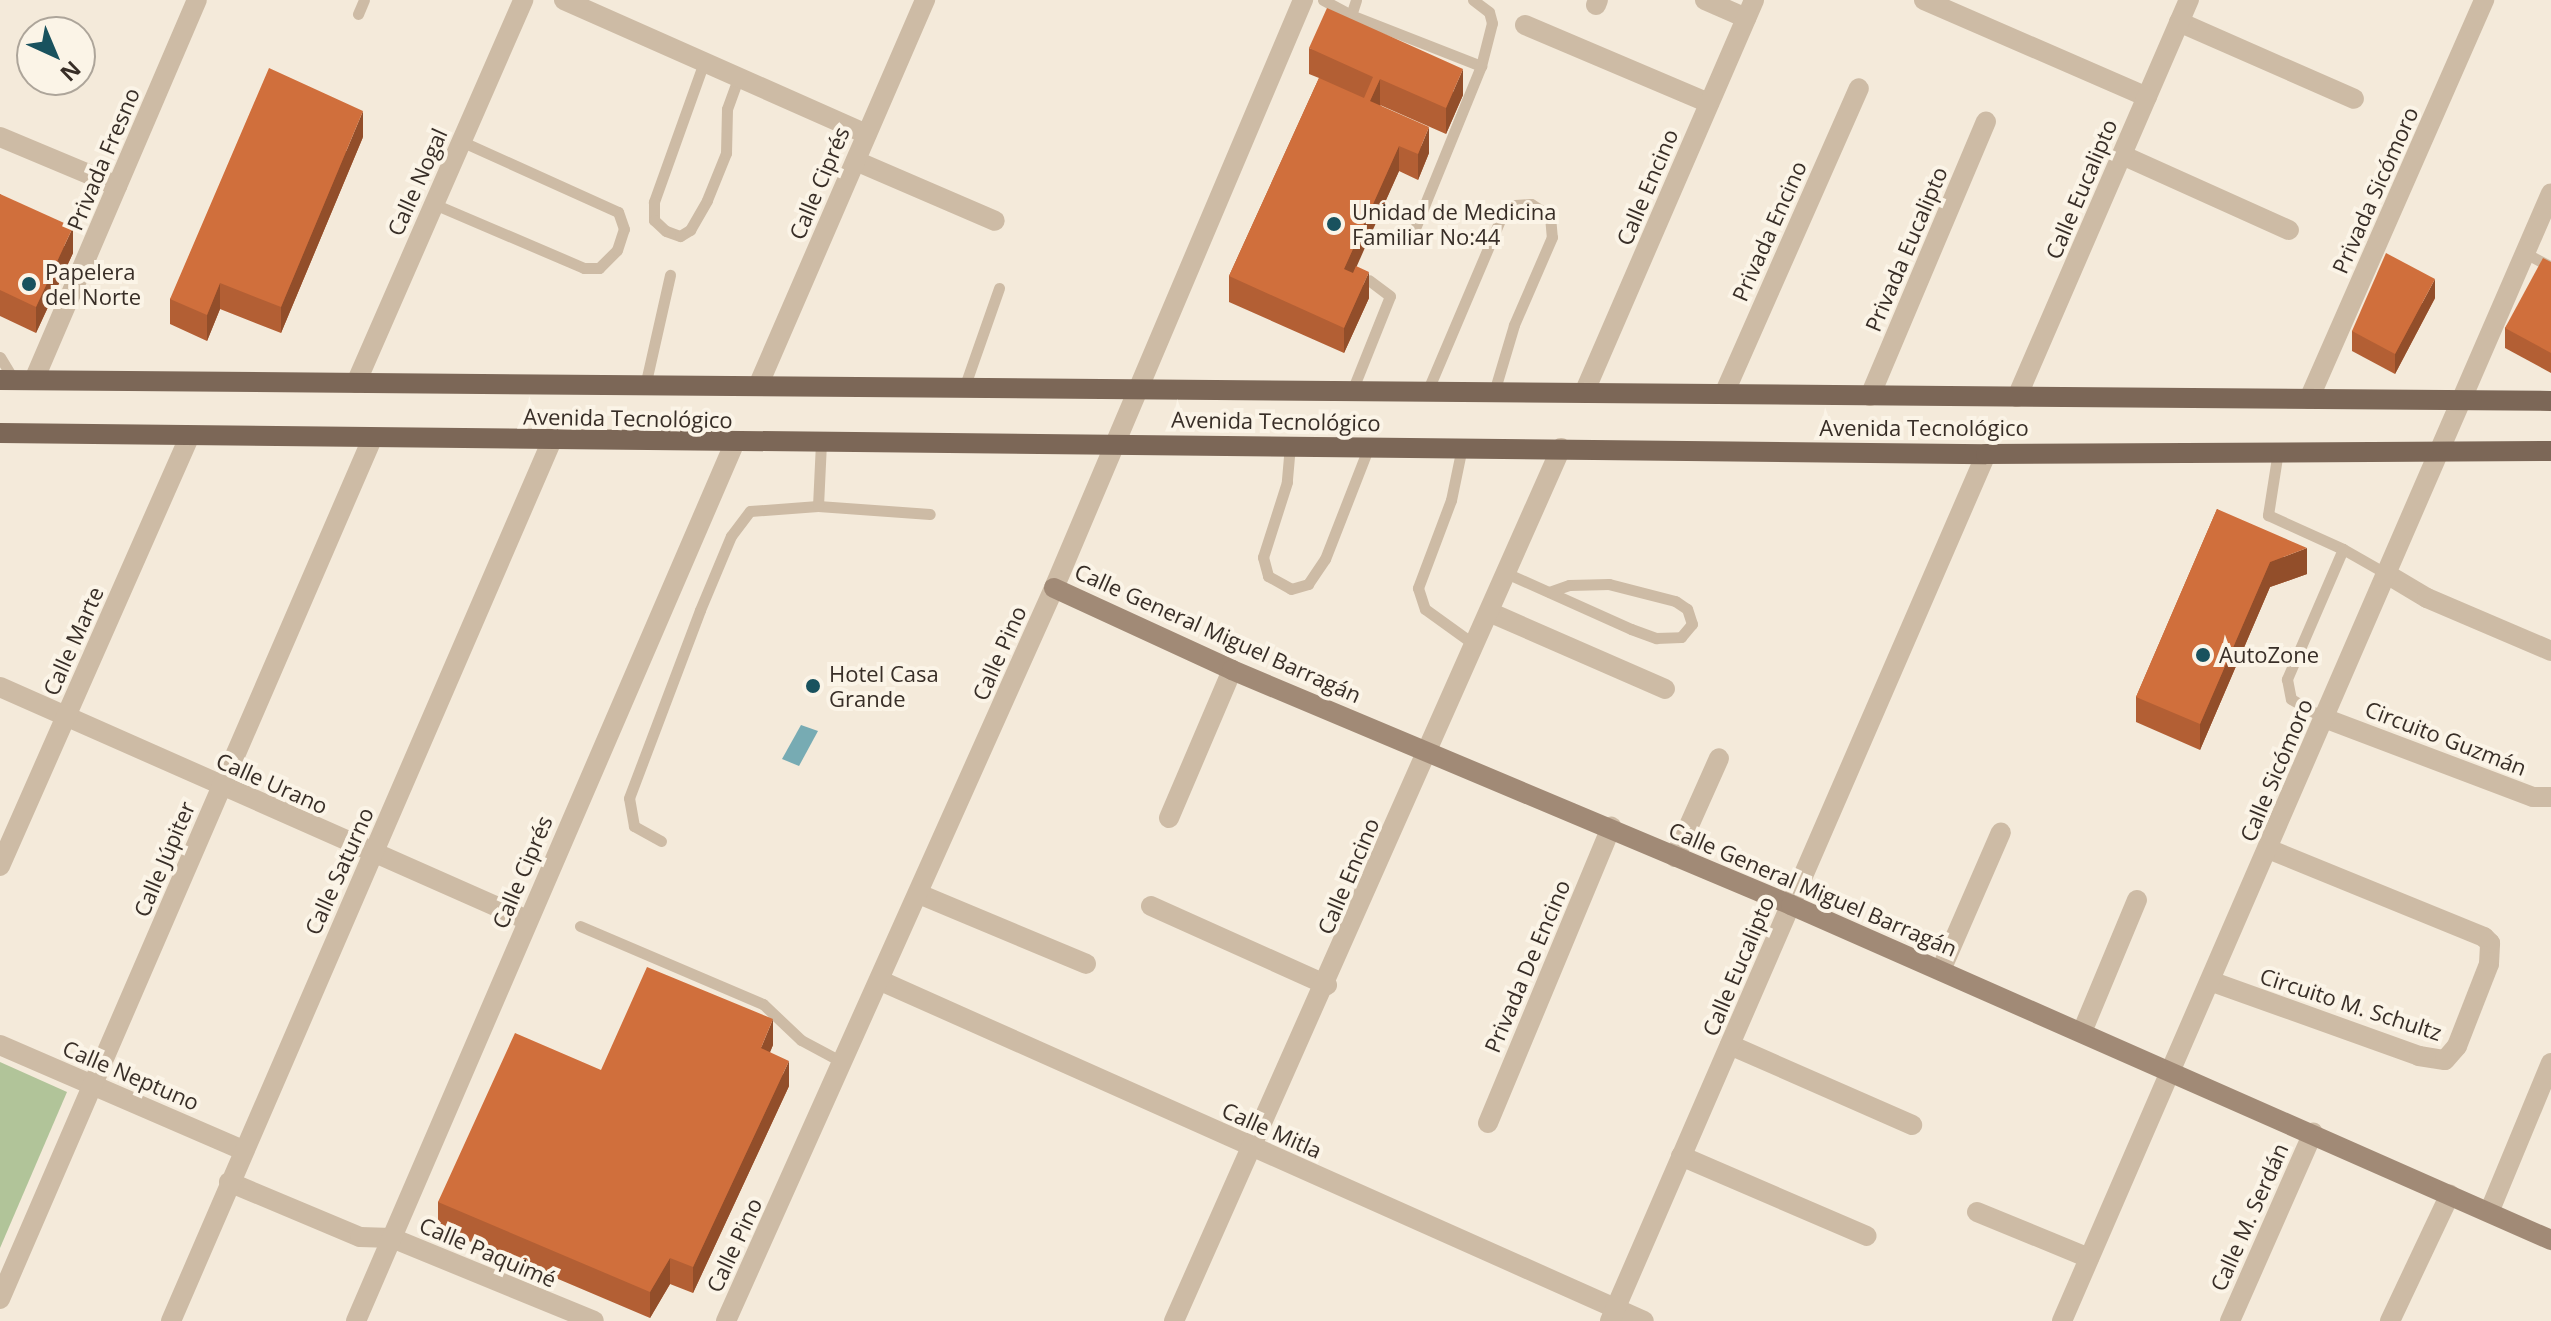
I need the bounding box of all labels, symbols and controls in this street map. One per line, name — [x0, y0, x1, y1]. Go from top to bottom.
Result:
north arrow — [16, 16, 96, 96]
text: N — [54, 55, 88, 89]
street label: Privada Fresno — [61, 84, 145, 234]
street label: Privada Sicómoro — [2326, 103, 2424, 277]
street label: Calle Eucalipto — [2040, 115, 2122, 263]
street label: Calle Ciprés — [783, 123, 855, 243]
street label: Calle Nogal — [382, 124, 452, 240]
street label: Calle Encino — [1611, 125, 1683, 249]
street label: Privada Encino — [1726, 157, 1812, 305]
street label: Privada Eucalipto — [1859, 163, 1953, 335]
place label: Unidad de Medicina Familiar No:44 — [1352, 198, 1556, 250]
marker: Unidad de Medicina Familiar No:44 — [1323, 213, 1345, 235]
place label: Papelera del Norte — [45, 258, 141, 310]
marker: Papelera del Norte — [20, 275, 38, 293]
street label: Avenida Tecnológico — [523, 403, 733, 433]
street label: Avenida Tecnológico — [1171, 406, 1381, 436]
street label: Avenida Tecnológico — [1819, 415, 2029, 441]
street label: Calle General Miguel Barragán — [1071, 558, 1365, 708]
street label: Calle Marte — [37, 582, 109, 700]
street label: Calle Pino — [966, 602, 1032, 704]
place label: AutoZone — [2219, 642, 2319, 668]
marker: AutoZone — [2194, 646, 2212, 664]
place label: Hotel Casa Grande — [829, 660, 939, 712]
marker: Hotel Casa Grande — [804, 677, 822, 695]
street label: Calle Sicómoro — [2234, 695, 2318, 845]
street label: Circuito Guzmán — [2362, 695, 2530, 781]
street label: Calle Urano — [212, 747, 332, 819]
street label: Calle Júpiter — [128, 797, 200, 921]
street label: Calle Saturno — [299, 803, 379, 939]
street label: Calle Ciprés — [486, 812, 558, 932]
street label: Calle Encino — [1312, 814, 1384, 938]
street label: Calle General Miguel Barragán — [1665, 816, 1961, 962]
street label: Privada De Encino — [1479, 876, 1575, 1056]
street label: Calle Eucalipto — [1697, 892, 1779, 1040]
street label: Circuito M. Schultz — [2257, 962, 2445, 1046]
street label: Calle Neptuno — [59, 1034, 203, 1116]
street label: Calle Mitla — [1218, 1096, 1326, 1164]
street label: Calle M. Serdán — [2205, 1139, 2293, 1295]
street label: Calle Pino — [701, 1194, 767, 1296]
street label: Calle Paquimé — [416, 1211, 560, 1293]

